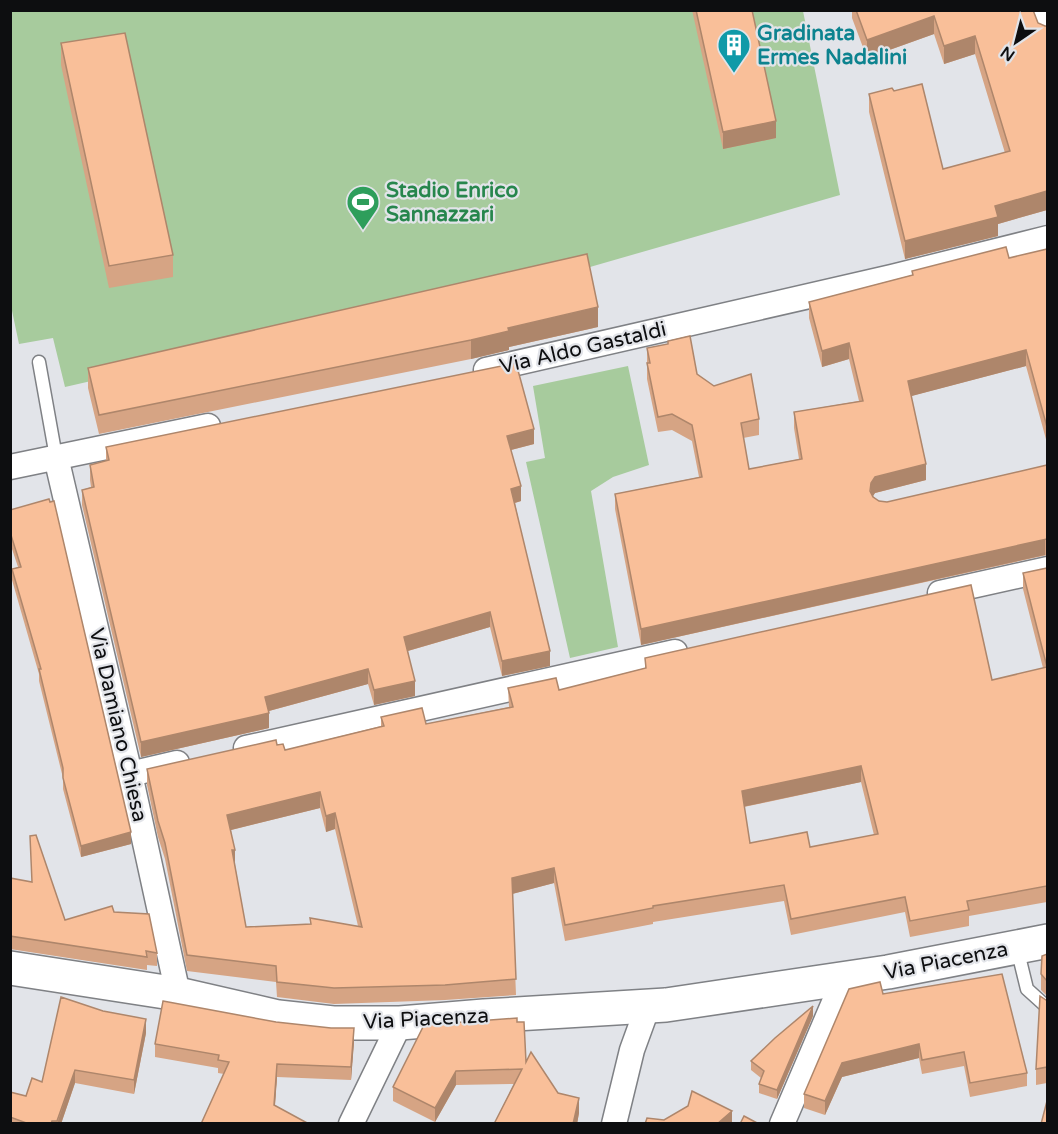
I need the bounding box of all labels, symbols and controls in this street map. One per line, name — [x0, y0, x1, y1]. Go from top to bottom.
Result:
north arrow — [986, 12, 1046, 72]
place label: Gradinata Ermes Nadalini — [757, 21, 907, 70]
building icon: Gradinata Ermes Nadalini — [716, 27, 752, 74]
text: N — [997, 42, 1019, 65]
place label: Stadio Enrico Sannazzari — [386, 178, 518, 227]
sports icon: Stadio Enrico Sannazzari — [345, 184, 381, 231]
street label: Via Aldo Gastaldi — [497, 317, 669, 379]
street label: Via Damiano Chiesa — [84, 626, 152, 824]
street label: Via Piacenza — [882, 937, 1010, 985]
street label: Via Piacenza — [362, 1003, 490, 1035]

